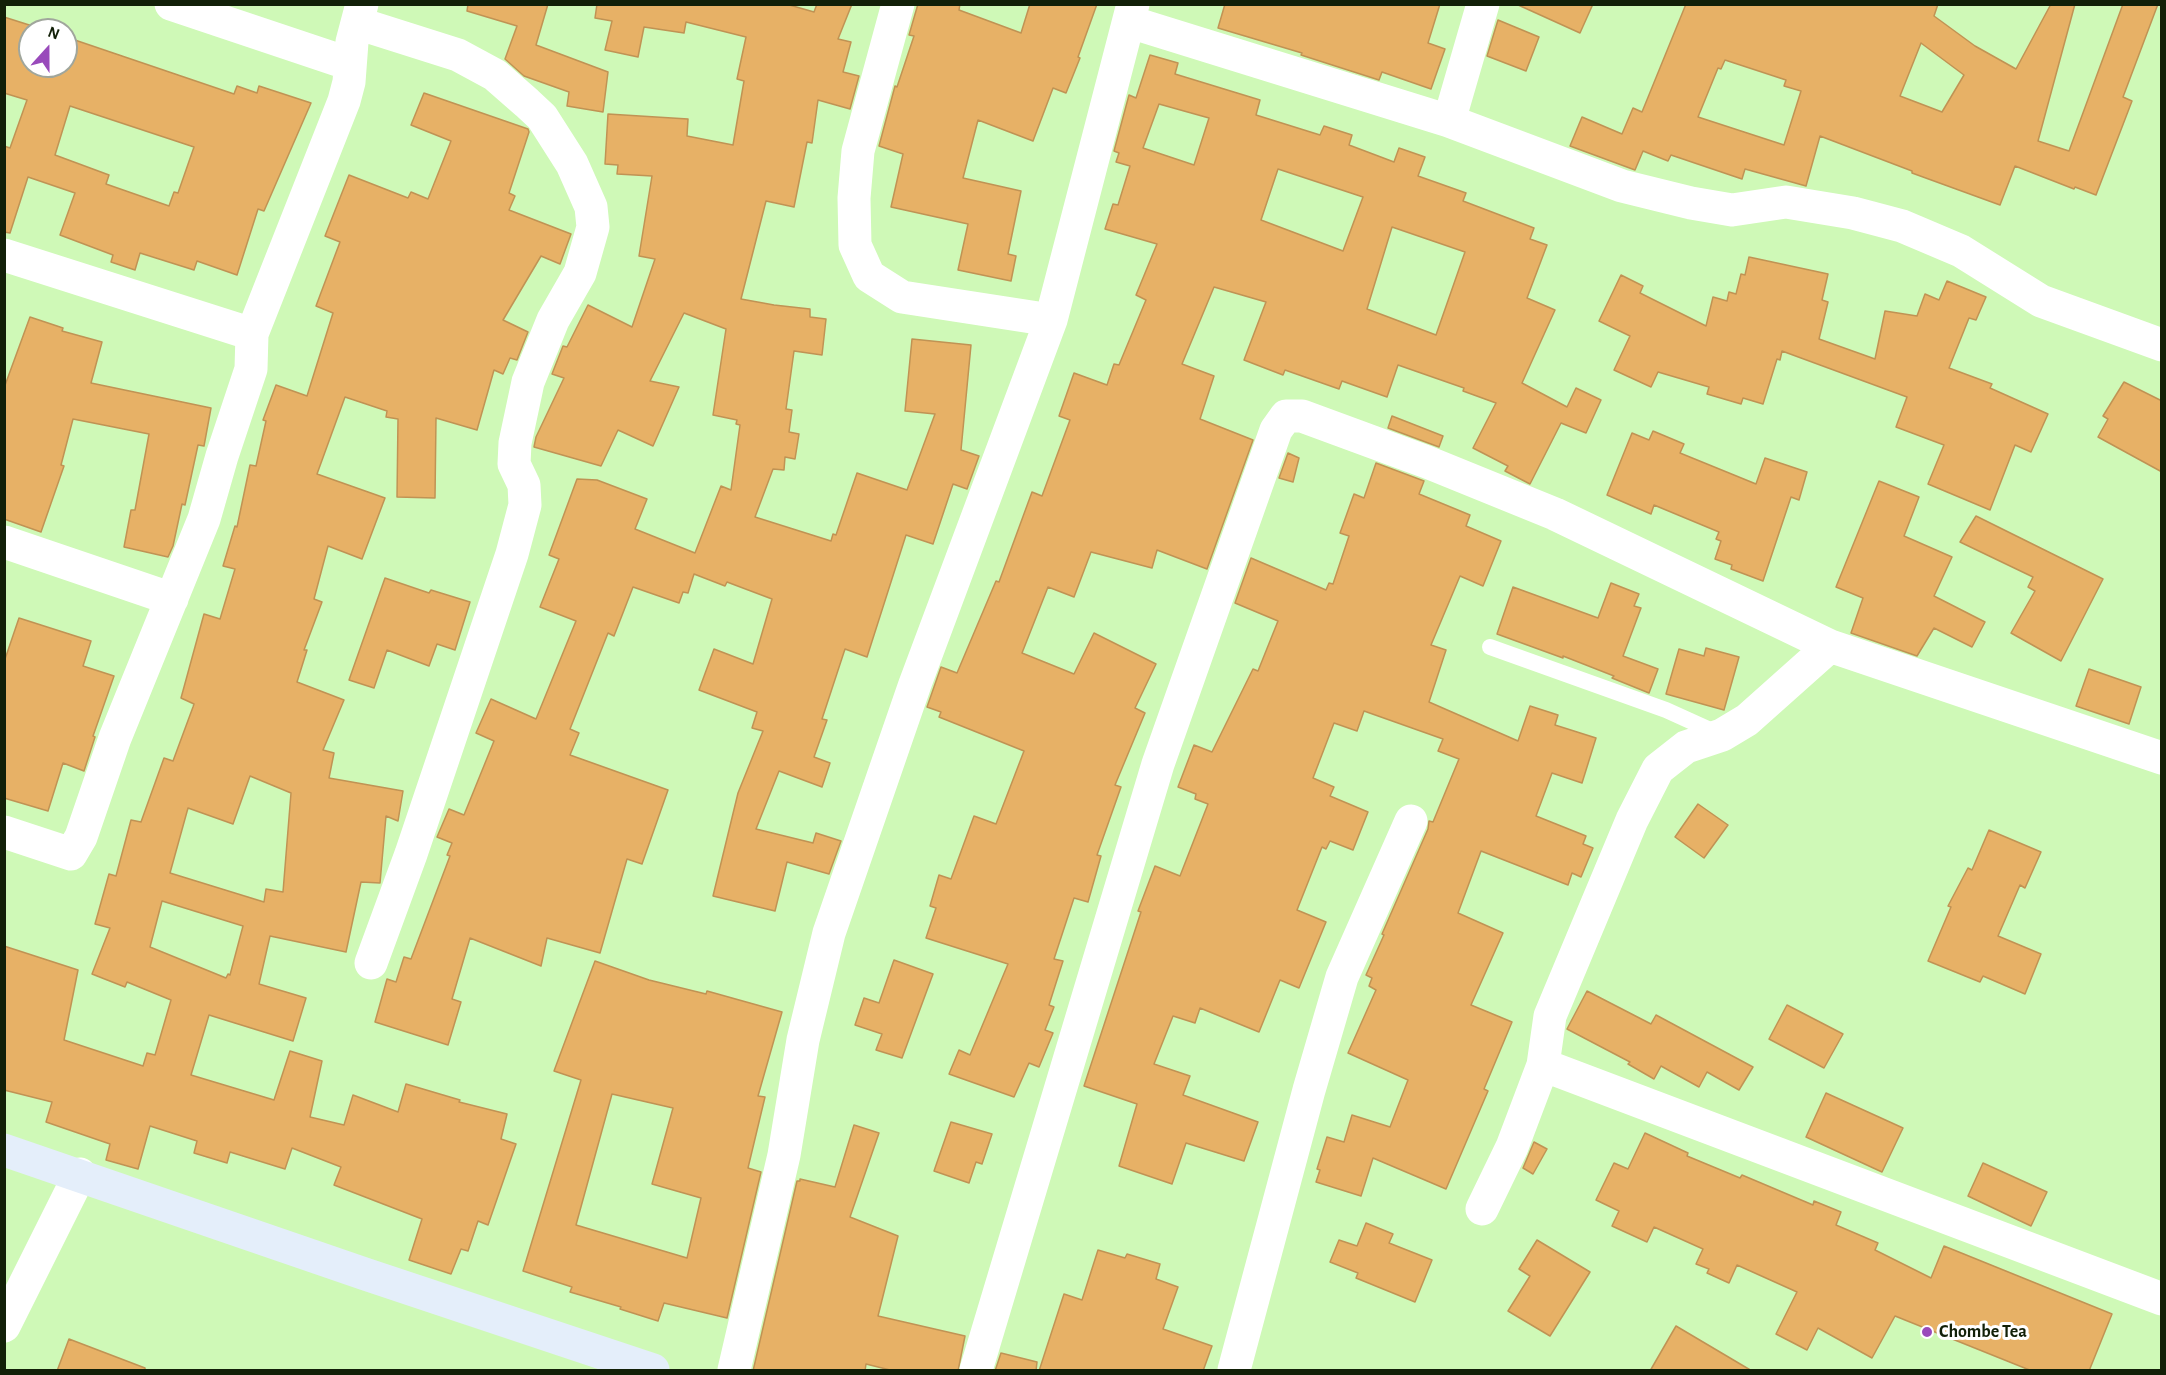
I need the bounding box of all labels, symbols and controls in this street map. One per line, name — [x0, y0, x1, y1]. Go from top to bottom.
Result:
north arrow — [18, 18, 78, 78]
text: N — [46, 24, 62, 43]
place label: Chombe Tea — [1939, 1321, 2027, 1343]
marker: Chombe Tea — [1920, 1325, 1934, 1339]

